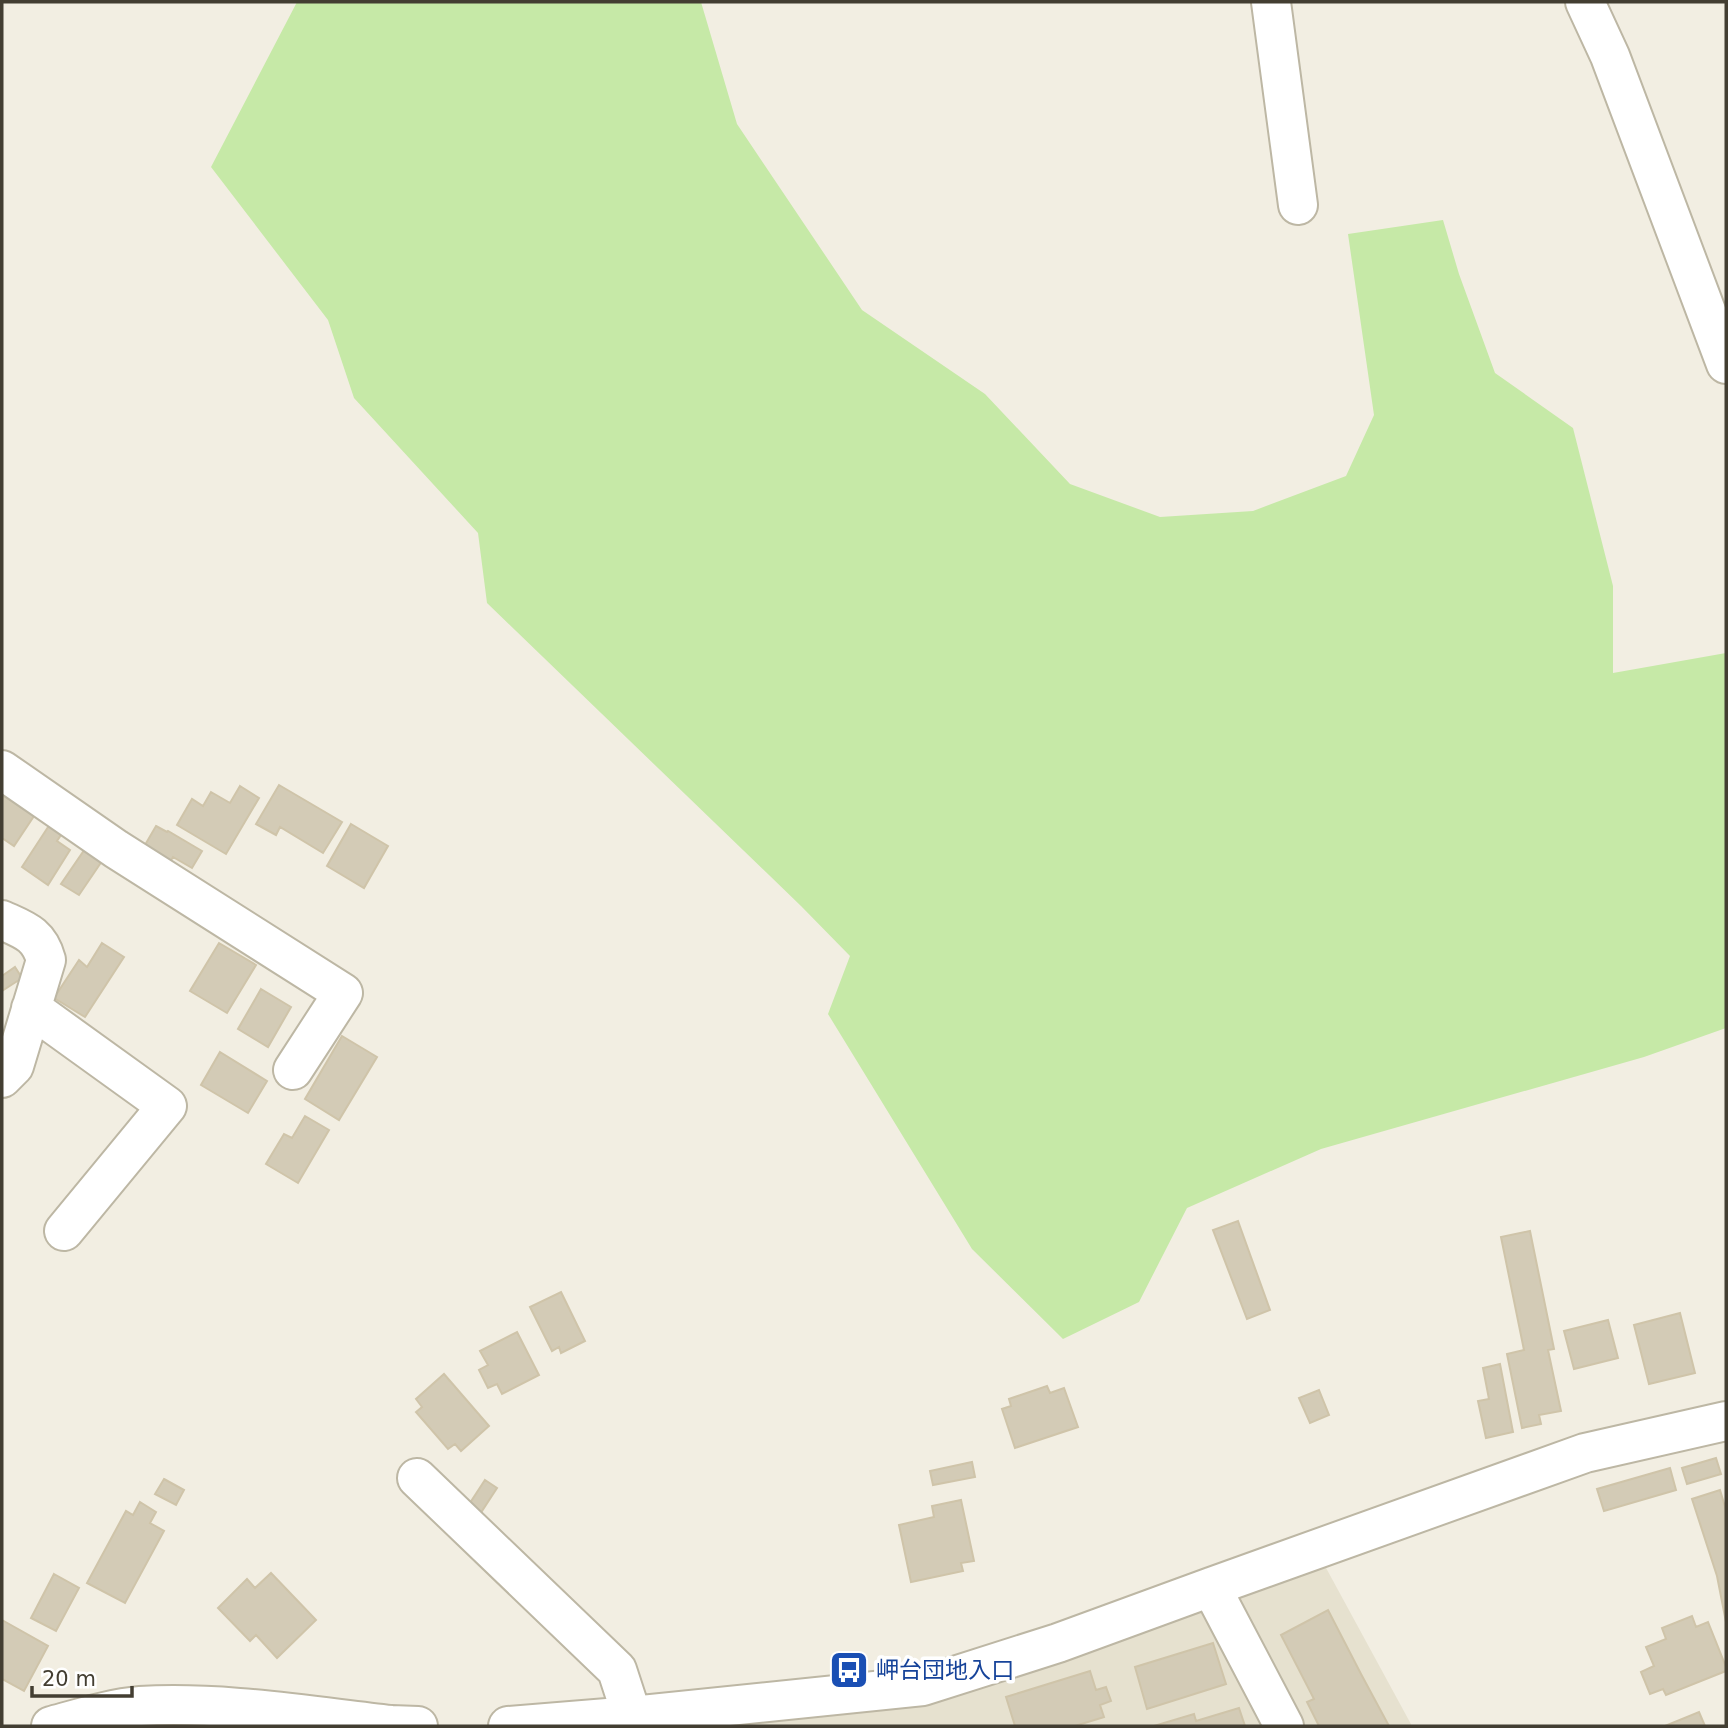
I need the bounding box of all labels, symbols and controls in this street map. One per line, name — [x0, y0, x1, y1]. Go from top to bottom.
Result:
bus stop icon: 岬台団地入口 — [828, 1649, 870, 1691]
scale bar — [32, 1654, 131, 1698]
place label: 岬台団地入口 — [876, 1657, 1014, 1683]
text: 20 m — [42, 1667, 96, 1691]

